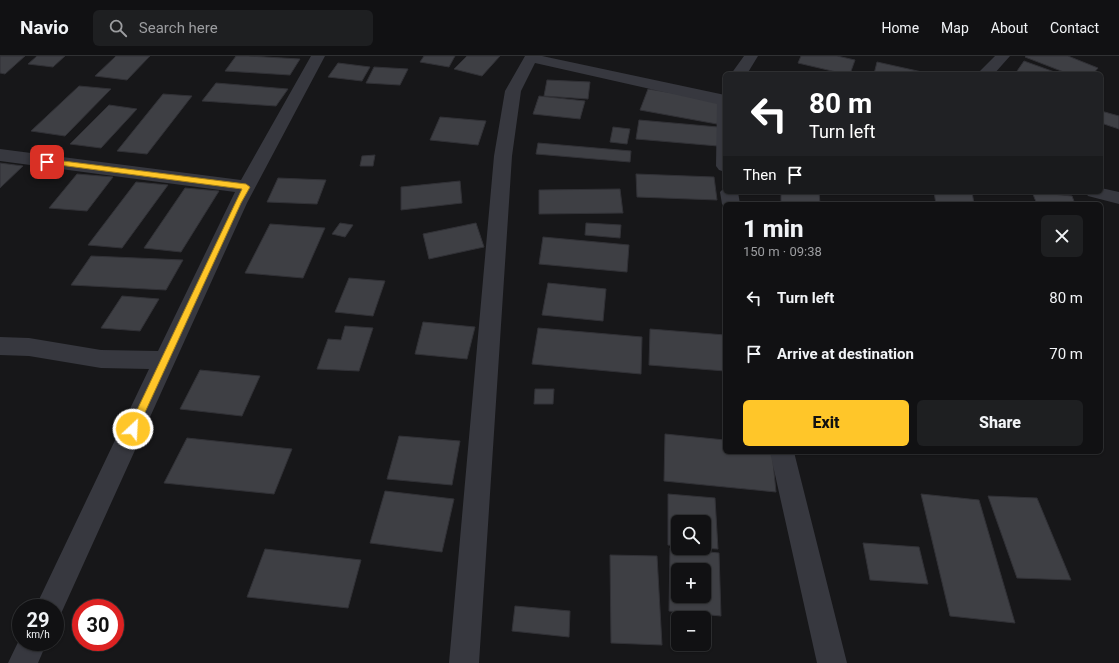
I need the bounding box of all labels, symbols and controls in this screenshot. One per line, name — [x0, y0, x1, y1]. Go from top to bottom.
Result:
search box — [93, 10, 373, 46]
text: Navio — [20, 16, 69, 39]
icon: search — [107, 17, 129, 39]
text: Search here — [139, 19, 218, 37]
text: Home — [881, 20, 919, 36]
text: Map — [941, 20, 969, 36]
text: About — [991, 20, 1028, 36]
text: Contact — [1050, 20, 1099, 36]
text: 80 m — [809, 87, 872, 120]
icon: left — [743, 88, 795, 140]
text: Turn left — [809, 121, 875, 142]
pin — [30, 145, 64, 179]
icon: arrive — [36, 151, 58, 173]
icon: arrive — [784, 164, 806, 186]
text: Then — [743, 166, 776, 184]
text: 1 min — [743, 215, 804, 243]
button: close — [1041, 215, 1083, 257]
text: 150 m · 09:38 — [743, 244, 822, 259]
icon: left — [743, 287, 765, 309]
text: Turn left — [777, 289, 834, 307]
text: 80 m — [1049, 289, 1083, 307]
icon: arrive — [743, 343, 765, 365]
text: Arrive at destination — [777, 345, 914, 363]
text: 70 m — [1049, 345, 1083, 363]
button: Exit — [743, 400, 909, 446]
button: Share — [917, 400, 1083, 446]
position arrow — [112, 408, 154, 450]
map controls — [671, 515, 711, 651]
button: search — [671, 515, 711, 555]
button: + — [671, 563, 711, 603]
speed limit sign: 30 — [72, 599, 124, 651]
text: 29 — [27, 608, 49, 632]
button: − — [671, 611, 711, 651]
text: km/h — [26, 629, 50, 640]

